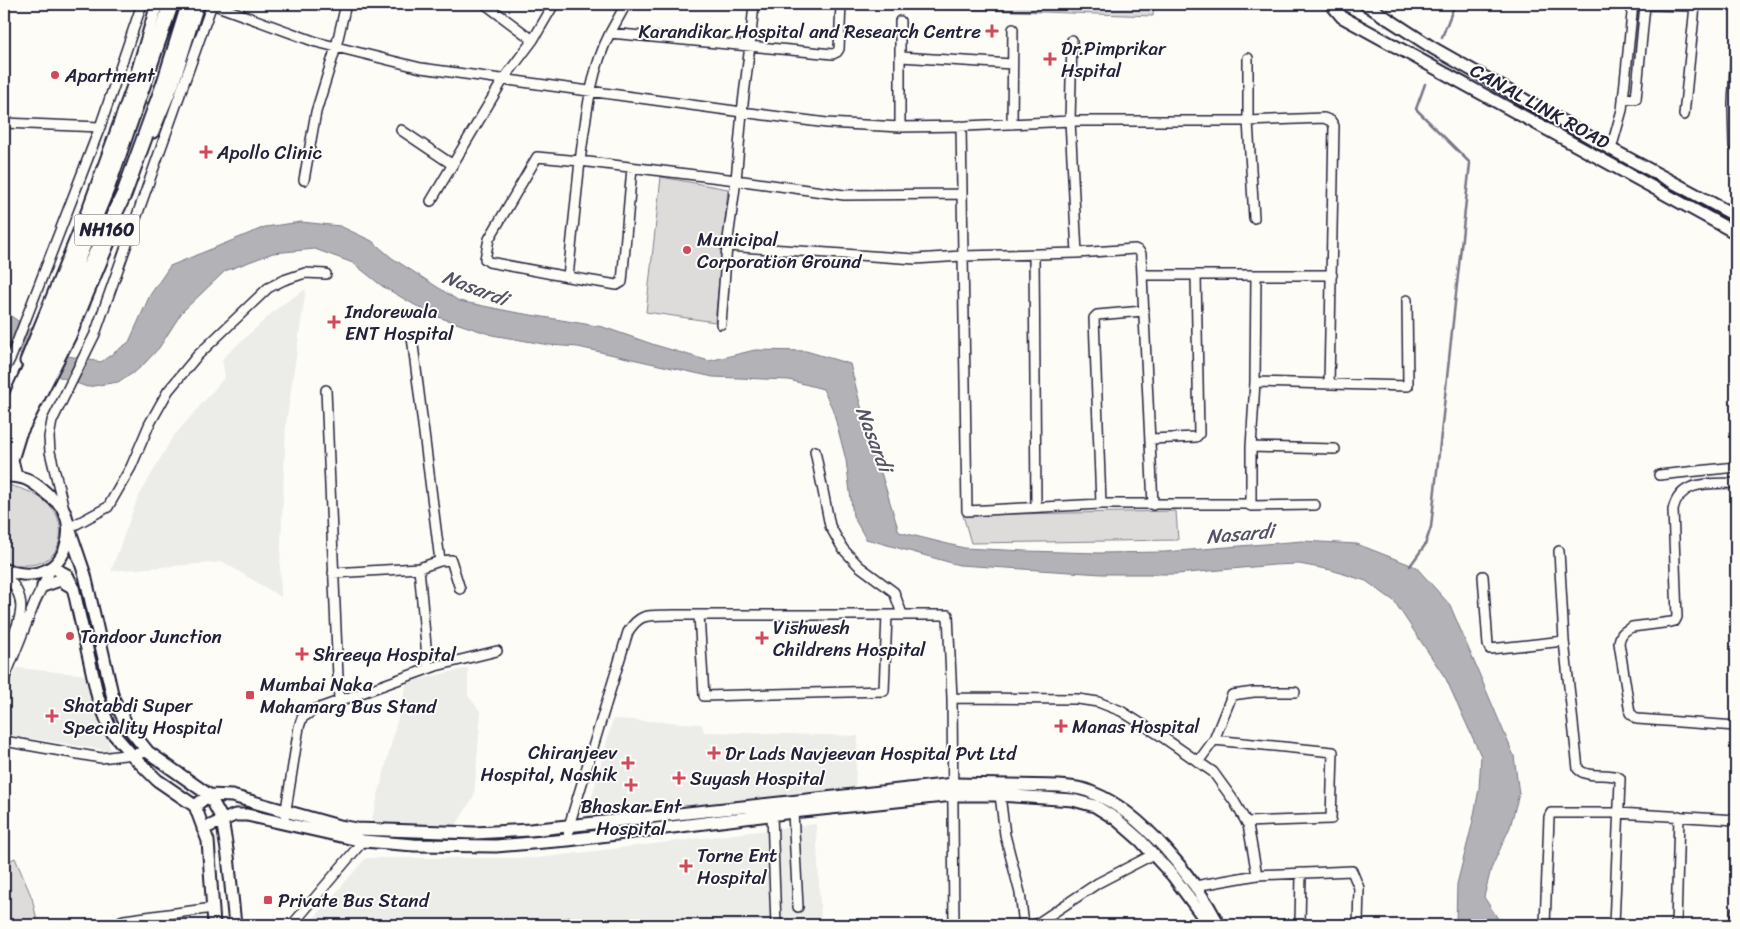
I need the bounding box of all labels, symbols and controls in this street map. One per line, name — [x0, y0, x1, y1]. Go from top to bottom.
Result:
place label: Karandikar Hospital and Research Centre — [639, 15, 981, 48]
marker: Karandikar Hospital and Research Centre — [985, 24, 999, 38]
place label: Dr.Pimprikar Hspital — [1061, 32, 1167, 87]
marker: Dr.Pimprikar Hspital — [1043, 52, 1057, 66]
street label: CANAL LINK ROAD — [1464, 54, 1617, 158]
place label: Apartment — [64, 59, 156, 92]
marker: Apartment — [49, 69, 61, 81]
place label: Apollo Clinic — [216, 136, 323, 169]
marker: Apollo Clinic — [199, 145, 213, 159]
road number: NH160 — [74, 214, 140, 246]
place label: Municipal Corporation Ground — [697, 223, 862, 278]
marker: Municipal Corporation Ground — [681, 244, 693, 256]
water label: Nasardi — [437, 260, 516, 318]
place label: Indorewala ENT Hospital — [344, 295, 454, 350]
marker: Indorewala ENT Hospital — [327, 315, 341, 329]
water label: Nasardi — [846, 401, 904, 480]
water label: Nasardi — [1205, 513, 1279, 554]
place label: Vishwesh Childrens Hospital — [773, 611, 926, 666]
place label: Tandoor Junction — [80, 620, 222, 653]
marker: Tandoor Junction — [64, 630, 76, 642]
marker: Vishwesh Childrens Hospital — [755, 631, 769, 645]
place label: Shreeya Hospital — [313, 638, 457, 671]
marker: Shreeya Hospital — [295, 647, 309, 661]
place label: Mumbai Naka Mahamarg Bus Stand — [260, 668, 437, 723]
place label: Shatabdi Super Speciality Hospital — [63, 689, 223, 744]
marker: Mumbai Naka Mahamarg Bus Stand — [244, 689, 256, 701]
marker: Shatabdi Super Speciality Hospital — [45, 709, 59, 723]
place label: Manas Hospital — [1072, 710, 1200, 743]
marker: Manas Hospital — [1054, 719, 1068, 733]
place label: Chiranjeev Hospital, Nashik — [480, 736, 618, 791]
place label: Dr Lads Navjeevan Hospital Pvt Ltd — [725, 737, 1018, 770]
marker: Dr Lads Navjeevan Hospital Pvt Ltd — [707, 746, 721, 760]
marker: Chiranjeev Hospital, Nashik — [621, 756, 635, 770]
place label: Suyash Hospital — [690, 762, 825, 795]
marker: Suyash Hospital — [672, 771, 686, 785]
marker: Bhaskar Ent Hospital — [624, 778, 638, 792]
place label: Bhaskar Ent Hospital — [580, 790, 683, 845]
place label: Torne Ent Hospital — [697, 839, 777, 894]
marker: Torne Ent Hospital — [679, 859, 693, 873]
place label: Private Bus Stand — [278, 884, 431, 917]
marker: Private Bus Stand — [262, 894, 274, 906]

